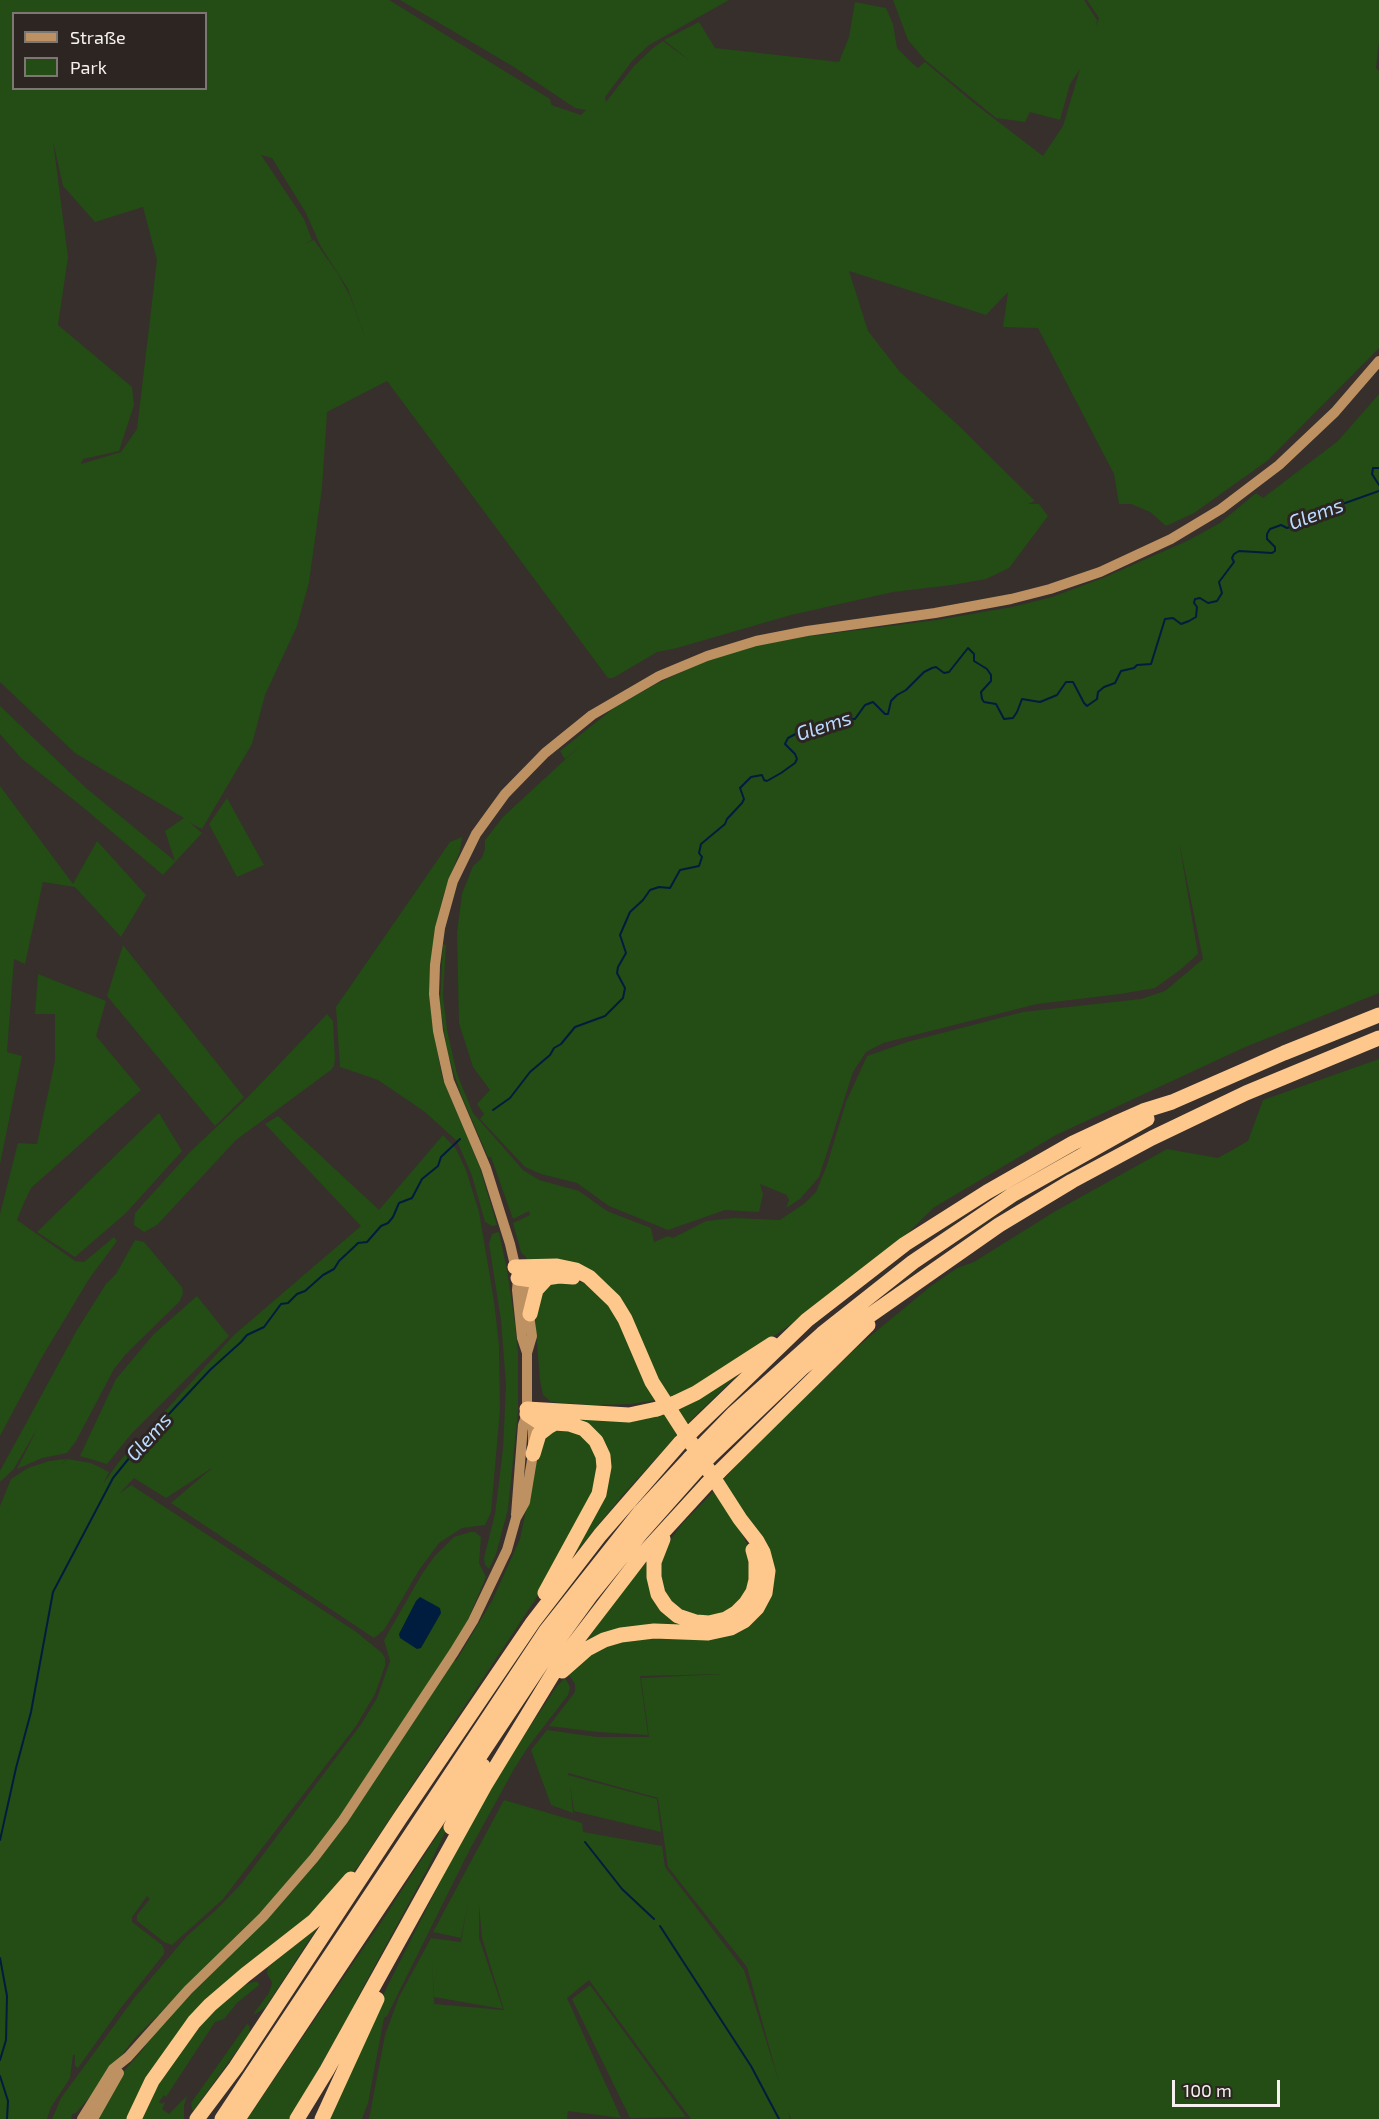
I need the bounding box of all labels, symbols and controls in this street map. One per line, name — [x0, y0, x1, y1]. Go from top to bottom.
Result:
legend — [12, 12, 207, 90]
text: Straße — [70, 26, 126, 48]
text: Park — [70, 56, 107, 78]
water label: Glems — [1285, 493, 1347, 535]
water label: Glems — [793, 706, 855, 746]
water label: Glems — [121, 1408, 177, 1466]
scale bar — [1175, 2068, 1283, 2106]
text: 100 m — [1183, 2079, 1232, 2101]

